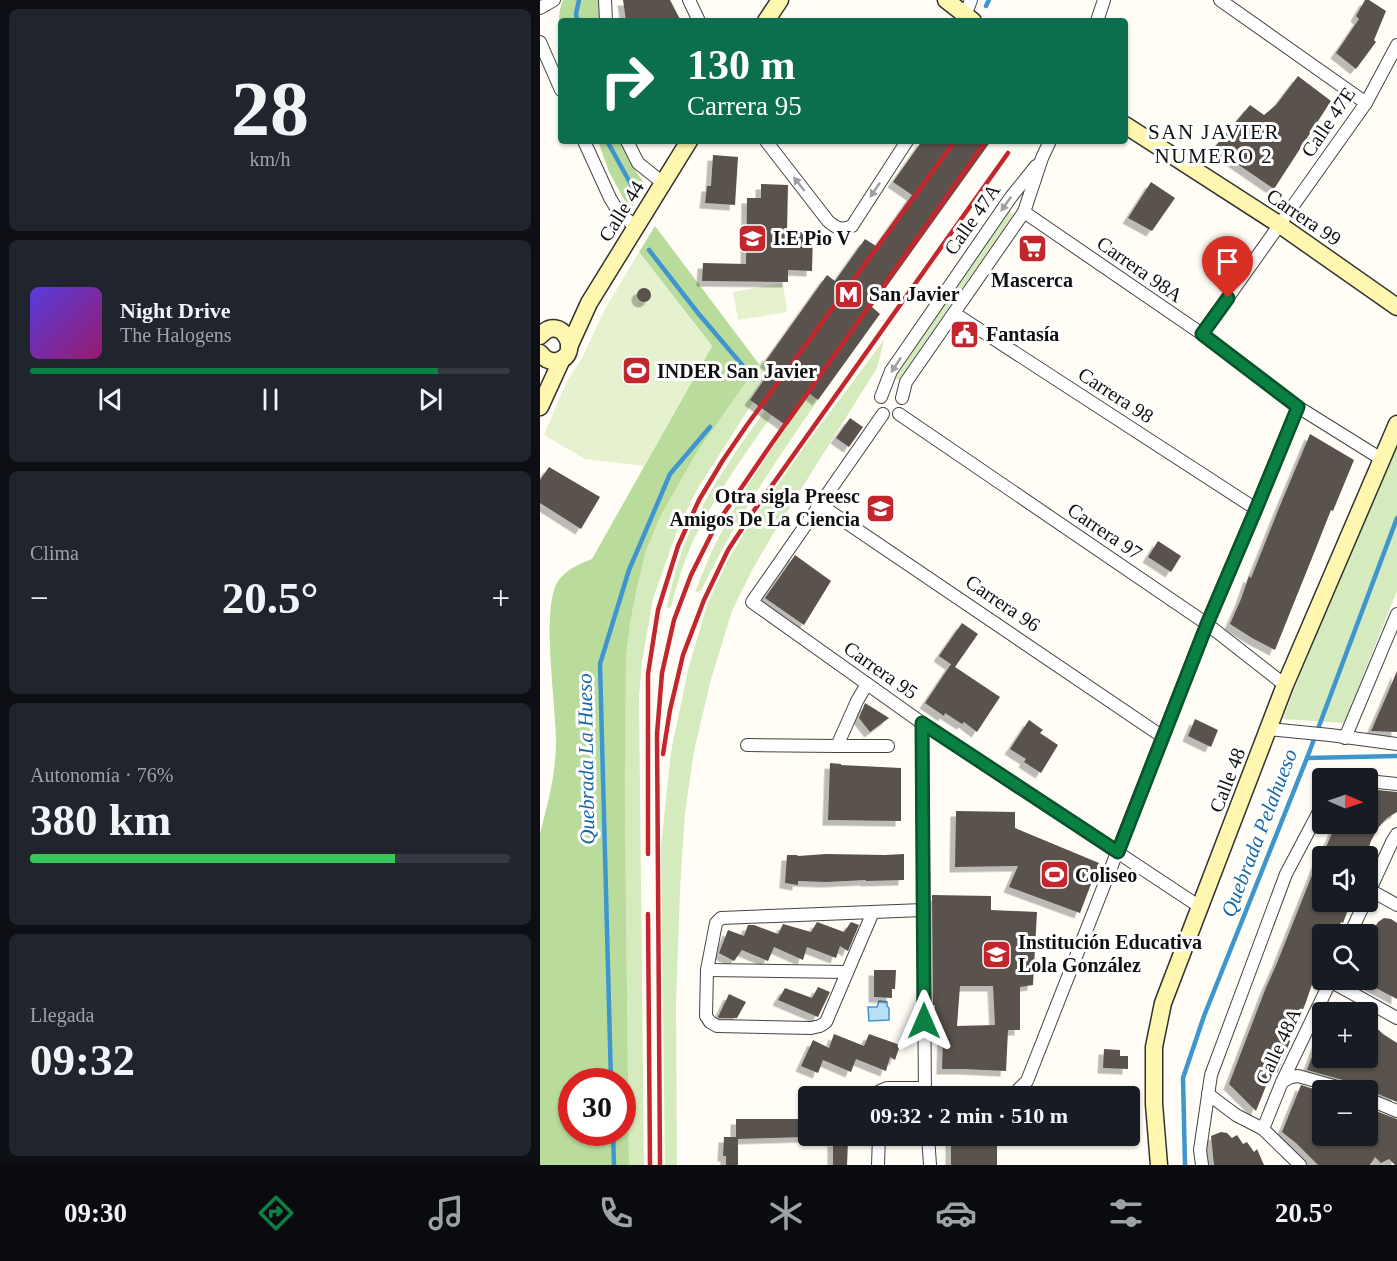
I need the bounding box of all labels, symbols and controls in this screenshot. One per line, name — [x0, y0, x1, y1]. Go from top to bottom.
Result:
icon: right — [588, 42, 666, 120]
text: 130 m — [687, 42, 796, 88]
text: 28 — [231, 65, 309, 152]
street label: Calle 47E — [1297, 83, 1359, 161]
text: Carrera 95 — [687, 91, 802, 121]
district label: SAN JAVIER NUMERO 2 — [1148, 120, 1280, 168]
text: km/h — [249, 148, 291, 170]
street label: Calle 44 — [594, 177, 648, 245]
one-way arrow — [794, 177, 806, 192]
street label: Calle 47A — [940, 179, 1005, 259]
one-way arrow — [870, 182, 881, 199]
street label: Carrera 99 — [1263, 184, 1345, 250]
one-way arrow — [1000, 196, 1012, 212]
school or university icon: I.E Pio V — [736, 222, 768, 254]
place label: I.E Pio V — [773, 227, 852, 249]
street label: Carrera 98A — [1093, 231, 1187, 307]
supermarket icon: Mascerca — [1016, 233, 1048, 265]
pin — [1202, 236, 1253, 298]
icon: arrive — [1211, 245, 1244, 278]
place label: Mascerca — [991, 269, 1073, 291]
metro station icon: San Javier — [832, 278, 864, 310]
place label: San Javier — [869, 283, 960, 305]
text: Night Drive — [120, 298, 231, 323]
public building icon: Fantasía — [949, 318, 981, 350]
place label: Fantasía — [986, 323, 1059, 345]
text: The Halogens — [120, 324, 232, 346]
sports icon: INDER San Javier — [620, 355, 652, 387]
one-way arrow — [891, 357, 902, 373]
place label: INDER San Javier — [657, 360, 817, 382]
street label: Carrera 98 — [1074, 363, 1158, 427]
icon: previous — [94, 383, 127, 416]
icon: pause — [254, 383, 287, 416]
icon: next — [414, 383, 447, 416]
place label: Otra sigla Preesc Amigos De La Ciencia — [669, 485, 860, 531]
school or university icon: Otra sigla Preesc Amigos De La Ciencia — [865, 492, 897, 524]
street label: Carrera 97 — [1064, 498, 1146, 564]
text: Clima — [30, 542, 79, 564]
street label: Carrera 96 — [962, 570, 1044, 636]
text: 20.5° — [222, 573, 318, 623]
text: − — [30, 580, 49, 616]
text: + — [491, 580, 510, 616]
street label: Carrera 95 — [840, 637, 922, 703]
water label: Quebrada La Hueso — [573, 673, 599, 845]
street label: Calle 48 — [1205, 745, 1249, 815]
water label: Quebrada Pelahueso — [1216, 746, 1302, 920]
text: Autonomía · 76% — [30, 764, 173, 786]
north arrow — [1312, 768, 1378, 834]
map controls — [1312, 768, 1378, 1146]
text: 380 km — [30, 795, 171, 845]
button: sound — [1312, 846, 1378, 912]
sports icon: Coliseo — [1038, 859, 1070, 891]
place label: Coliseo — [1075, 864, 1137, 886]
button: search — [1312, 924, 1378, 990]
place label: Institución Educativa Lola González — [1018, 931, 1202, 976]
school or university icon: Institución Educativa Lola González — [981, 938, 1013, 970]
position arrow — [892, 989, 956, 1053]
button: + — [1312, 1002, 1378, 1068]
text: Llegada — [30, 1004, 94, 1026]
street label: Calle 48A — [1251, 1004, 1305, 1088]
text: 09:32 — [30, 1035, 135, 1085]
speed limit sign: 30 — [558, 1068, 636, 1146]
button: − — [1312, 1080, 1378, 1146]
text: 09:32 · 2 min · 510 m — [870, 1103, 1068, 1128]
icon: directions — [255, 1192, 297, 1234]
icon: music — [425, 1192, 467, 1234]
icon: phone — [595, 1192, 637, 1234]
icon: climate — [765, 1192, 807, 1234]
icon: car — [935, 1192, 977, 1234]
icon: filters — [1105, 1192, 1147, 1234]
text: 09:30 — [64, 1198, 127, 1228]
text: 20.5° — [1275, 1198, 1333, 1228]

